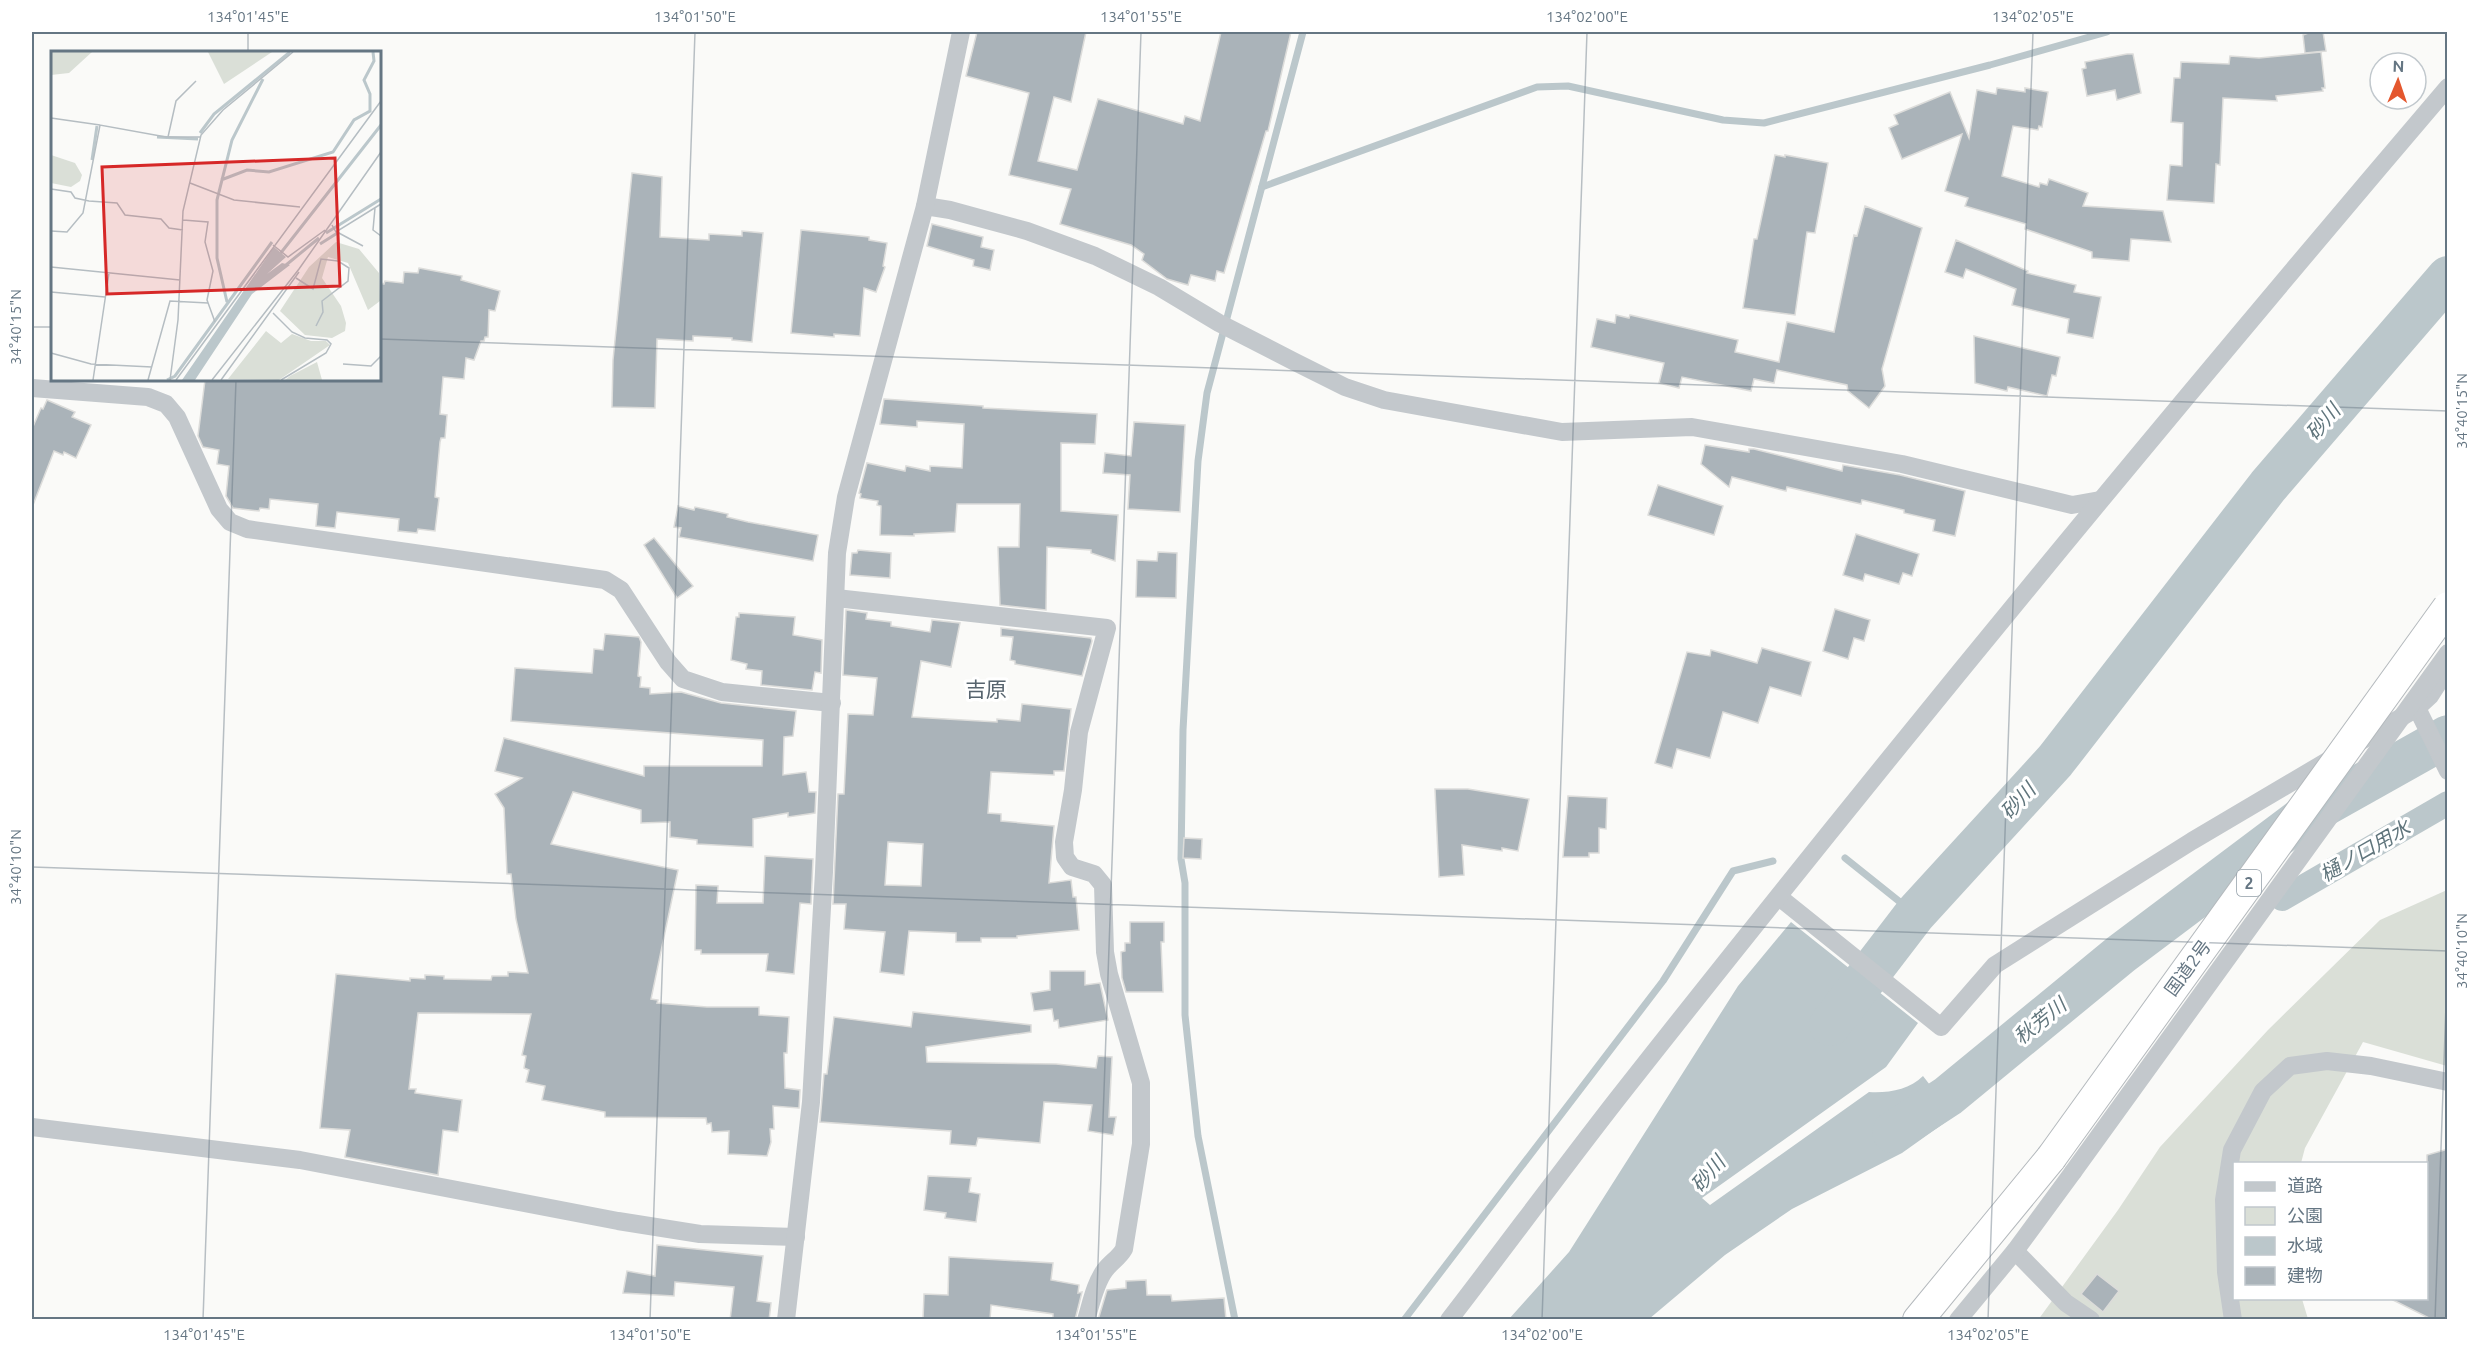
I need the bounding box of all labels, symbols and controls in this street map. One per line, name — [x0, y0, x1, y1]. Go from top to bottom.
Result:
text: 134°01'45"E — [207, 8, 289, 25]
text: 134°01'50"E — [654, 8, 736, 25]
text: 134°01'55"E — [1100, 8, 1182, 25]
text: 134°02'00"E — [1546, 8, 1628, 25]
text: 134°02'05"E — [1992, 8, 2074, 25]
inset map — [51, 51, 381, 381]
north arrow — [2368, 51, 2428, 111]
text: N — [2392, 57, 2405, 75]
text: 34°40'15"N — [7, 289, 24, 365]
text: 34°40'15"N — [2453, 373, 2470, 449]
water label: 砂川 — [2301, 398, 2346, 444]
district label: 吉原 — [965, 677, 1007, 701]
water label: 砂川 — [1996, 777, 2041, 823]
water label: 樋ノ口用水 — [2316, 815, 2416, 886]
text: 34°40'10"N — [7, 829, 24, 905]
road number: 2 — [2237, 870, 2261, 896]
text: 34°40'10"N — [2453, 913, 2470, 989]
street label: 国道2号 — [2160, 936, 2214, 999]
water label: 秋芳川 — [2009, 992, 2072, 1048]
water label: 砂川 — [1686, 1150, 1731, 1196]
legend — [2233, 1162, 2428, 1300]
text: 道路 — [2287, 1175, 2323, 1195]
text: 公園 — [2287, 1205, 2323, 1225]
text: 水域 — [2287, 1235, 2323, 1255]
text: 建物 — [2287, 1265, 2323, 1285]
text: 134°01'45"E — [163, 1326, 245, 1343]
text: 134°01'50"E — [609, 1326, 691, 1343]
text: 134°01'55"E — [1055, 1326, 1137, 1343]
text: 134°02'00"E — [1501, 1326, 1583, 1343]
text: 134°02'05"E — [1947, 1326, 2029, 1343]

